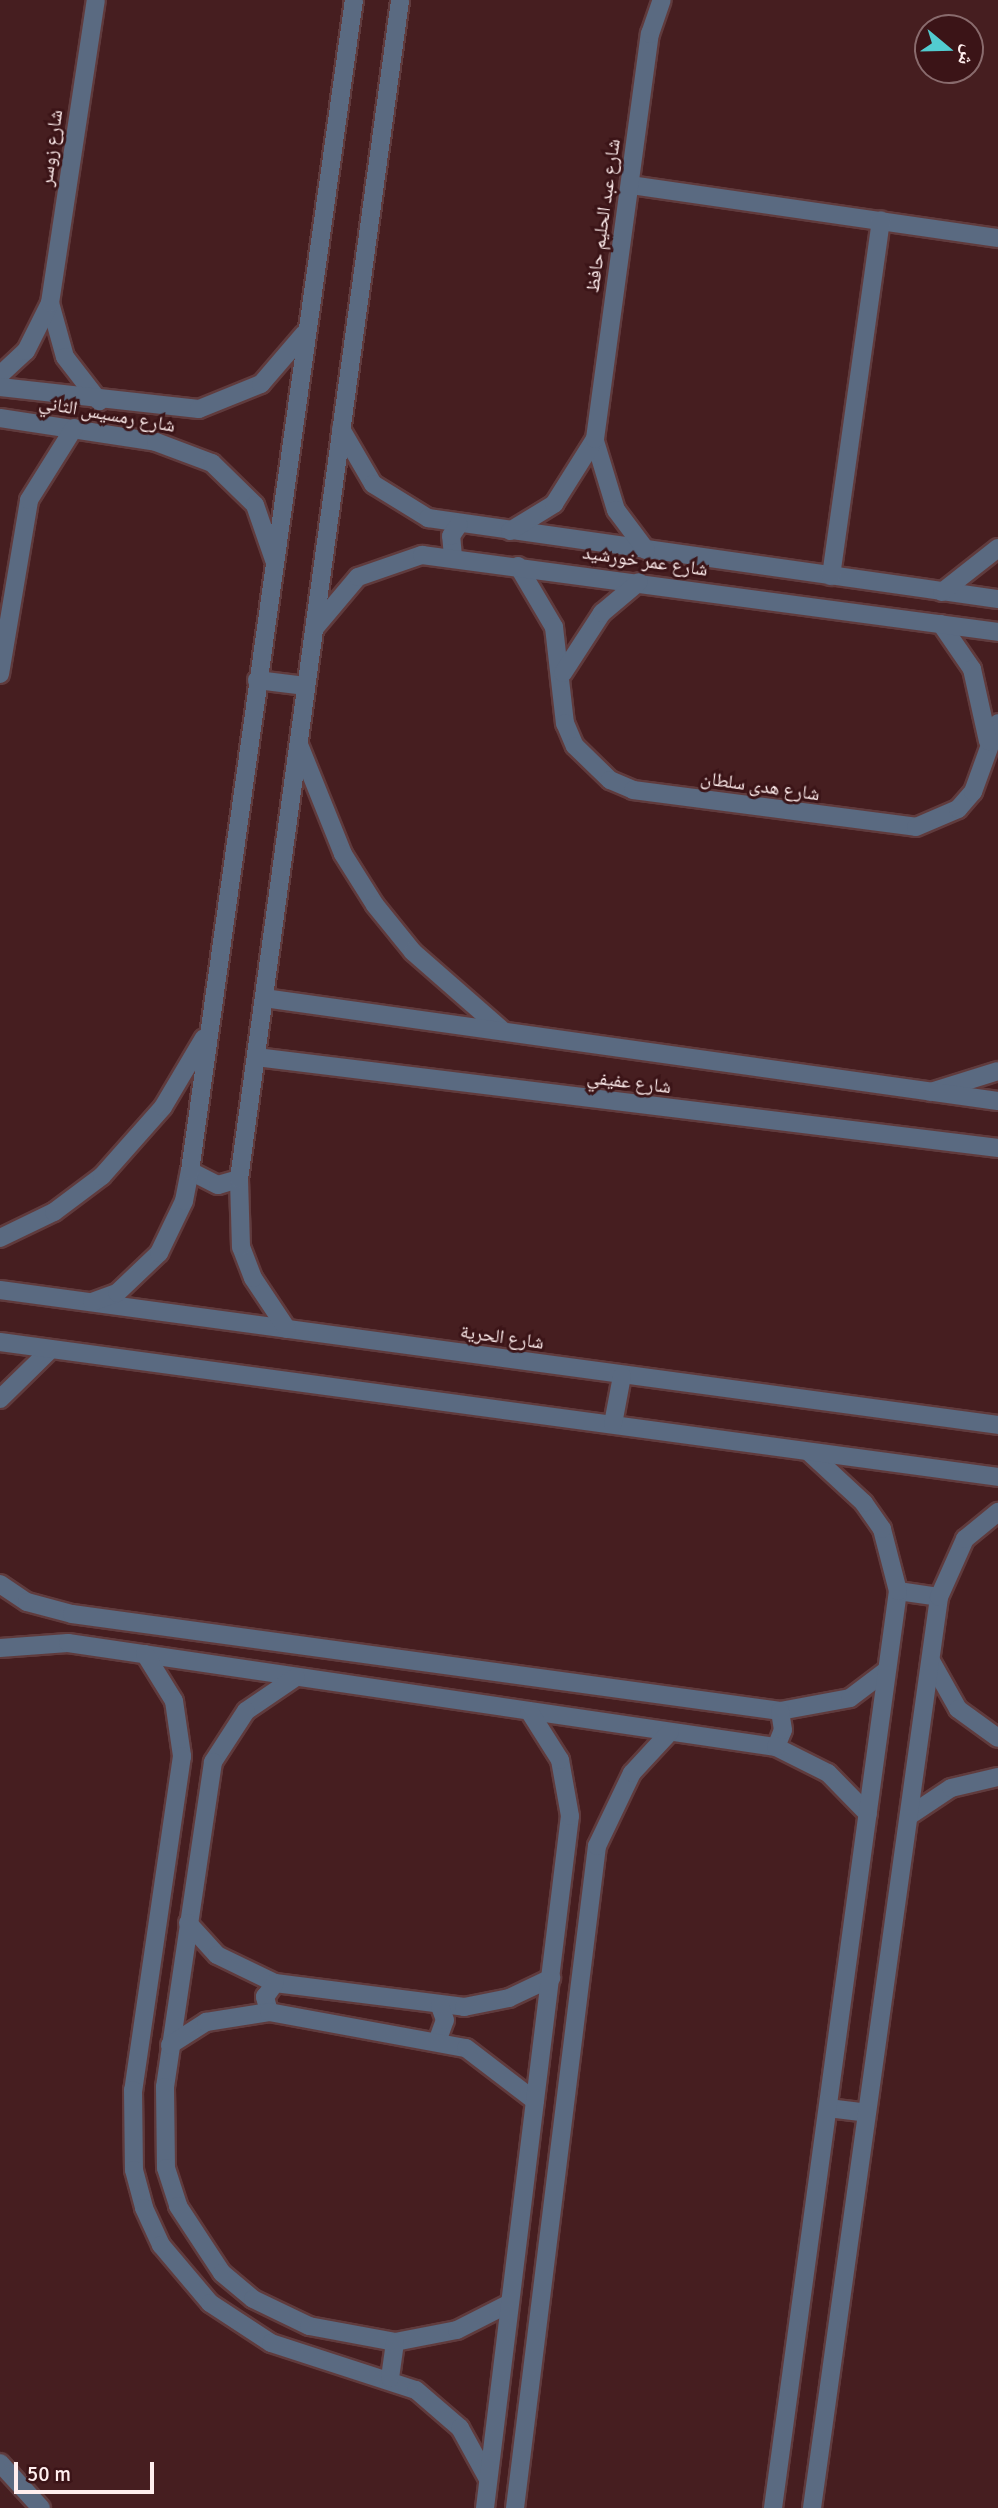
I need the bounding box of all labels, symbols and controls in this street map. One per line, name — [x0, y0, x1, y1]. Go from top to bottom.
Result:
north arrow — [914, 14, 984, 84]
text: ش — [952, 42, 982, 69]
street label: شارع زوسر — [35, 108, 69, 188]
street label: شارع عبد الحليم حافظ — [582, 138, 626, 294]
street label: شارع رمسيس الثاني — [37, 392, 177, 438]
street label: شارع عمر خورشيد — [581, 542, 709, 582]
street label: شارع هدى سلطان — [699, 767, 821, 807]
street label: شارع عفيفي — [586, 1067, 672, 1099]
street label: شارع الحرية — [459, 1321, 545, 1355]
scale bar — [18, 2448, 158, 2492]
text: 50 m — [27, 2461, 71, 2487]

